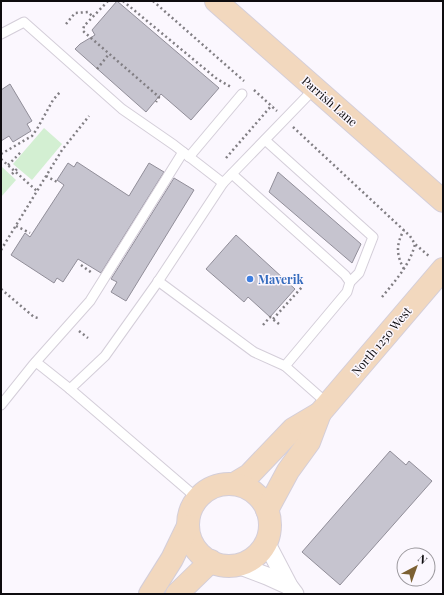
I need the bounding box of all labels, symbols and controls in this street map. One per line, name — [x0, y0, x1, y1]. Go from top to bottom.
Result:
street label: Parrish Lane — [299, 72, 361, 130]
place label: Maverik — [258, 271, 304, 287]
marker: Maverik — [245, 274, 255, 284]
street label: North 1250 West — [348, 303, 415, 379]
north arrow — [396, 547, 436, 587]
text: N — [415, 551, 431, 567]

